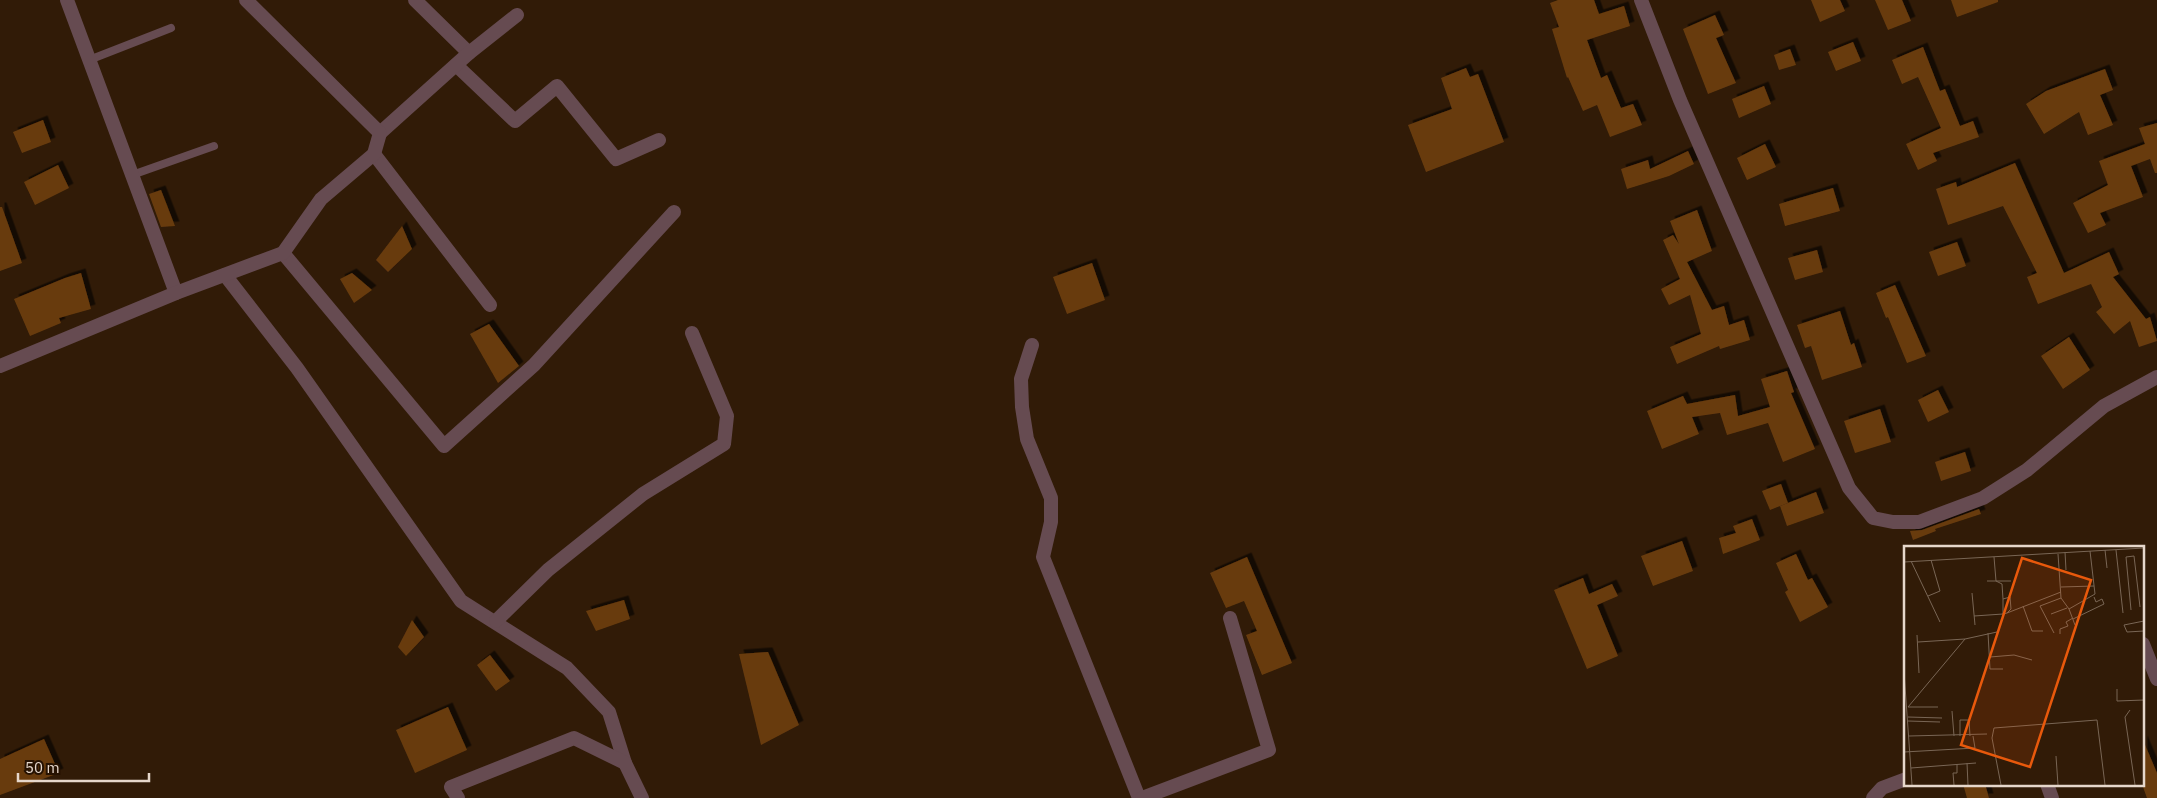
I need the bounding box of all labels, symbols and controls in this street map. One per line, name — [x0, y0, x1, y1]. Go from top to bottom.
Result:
inset map — [1904, 546, 2144, 786]
scale bar — [18, 750, 149, 782]
text: 50 m — [25, 758, 60, 777]

